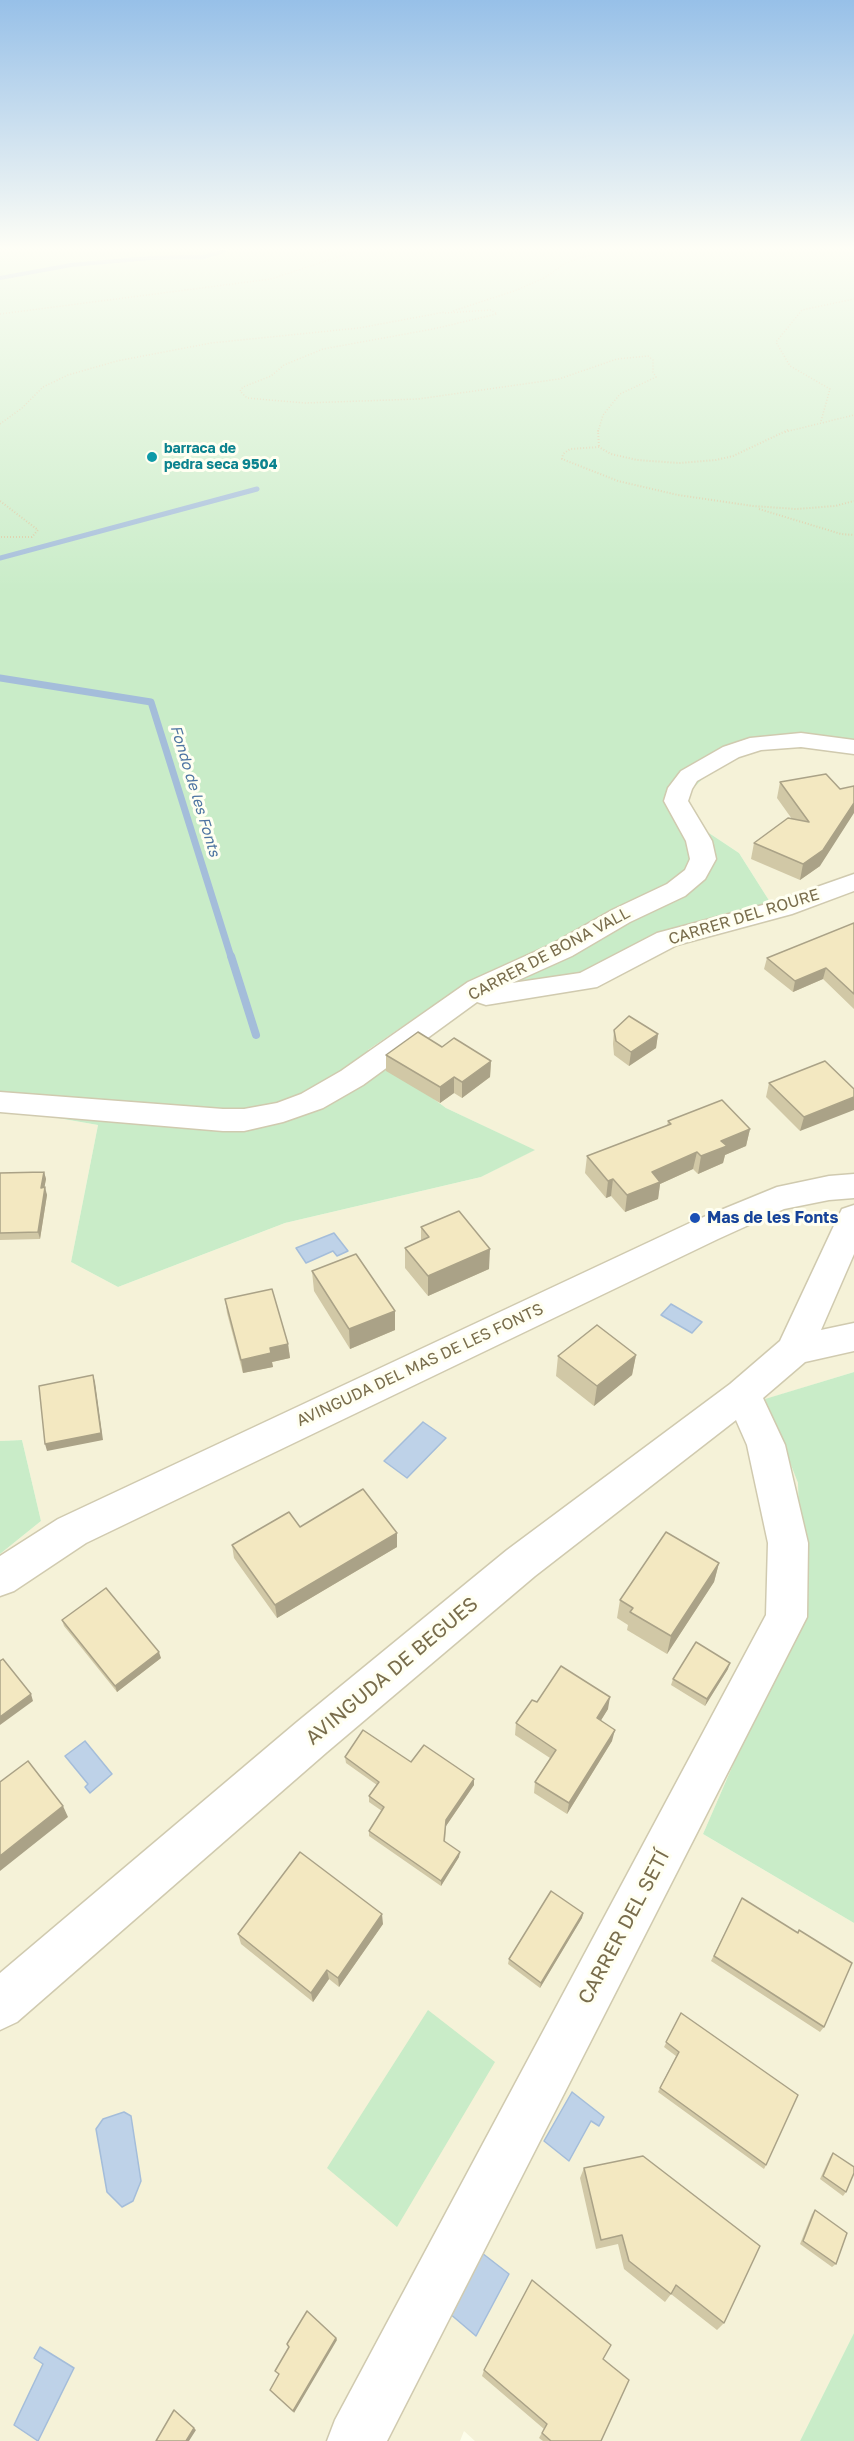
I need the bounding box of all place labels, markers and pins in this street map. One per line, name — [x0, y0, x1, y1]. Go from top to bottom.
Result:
place label: barraca de pedra seca 9504 — [164, 441, 277, 473]
marker: barraca de pedra seca 9504 — [145, 450, 159, 464]
place label: Mas de les Fonts — [707, 1208, 838, 1228]
marker: Mas de les Fonts — [688, 1211, 702, 1225]

